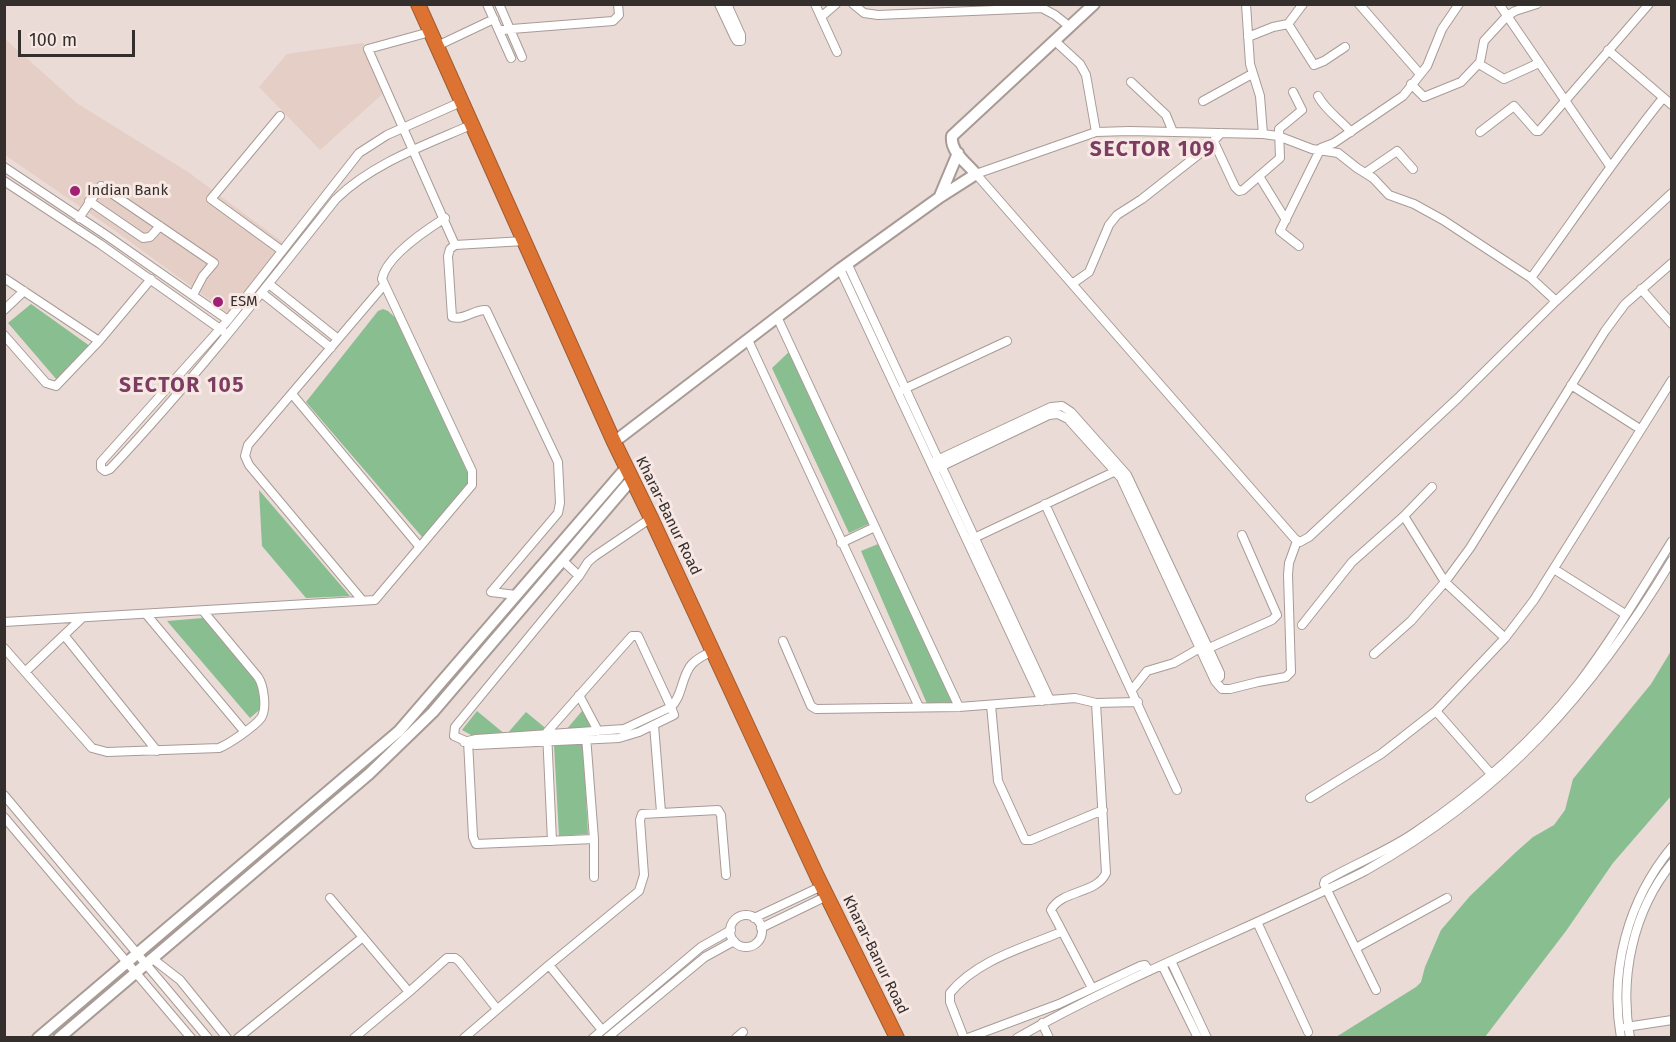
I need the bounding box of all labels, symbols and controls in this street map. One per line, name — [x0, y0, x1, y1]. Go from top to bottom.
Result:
scale bar — [21, 18, 138, 56]
text: 100 m — [29, 29, 77, 51]
district label: SECTOR 109 — [1090, 137, 1216, 163]
place label: Indian Bank — [87, 182, 168, 200]
marker: Indian Bank — [68, 184, 82, 198]
place label: ESM — [230, 293, 258, 311]
marker: ESM — [211, 295, 225, 309]
district label: SECTOR 105 — [119, 373, 245, 399]
street label: Kharar-Banur Road — [631, 454, 705, 578]
street label: Kharar-Banur Road — [838, 893, 912, 1017]

